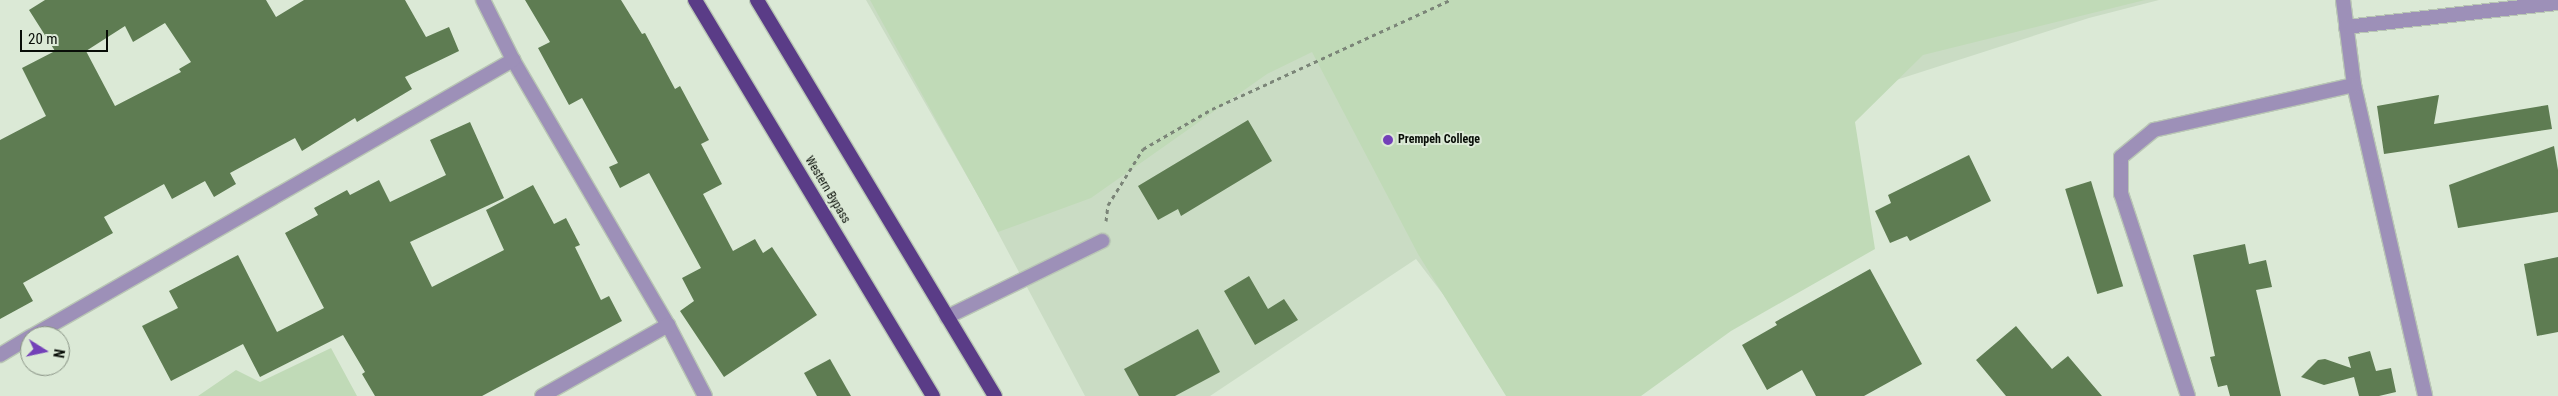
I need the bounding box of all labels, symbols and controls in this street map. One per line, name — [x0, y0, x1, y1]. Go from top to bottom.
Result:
scale bar — [22, 20, 110, 52]
text: 20 m — [28, 30, 58, 48]
place label: Prempeh College — [1398, 133, 1480, 147]
marker: Prempeh College — [1382, 134, 1394, 146]
street label: Western Bypass — [801, 154, 853, 226]
north arrow — [20, 326, 70, 376]
text: N — [50, 348, 67, 359]

